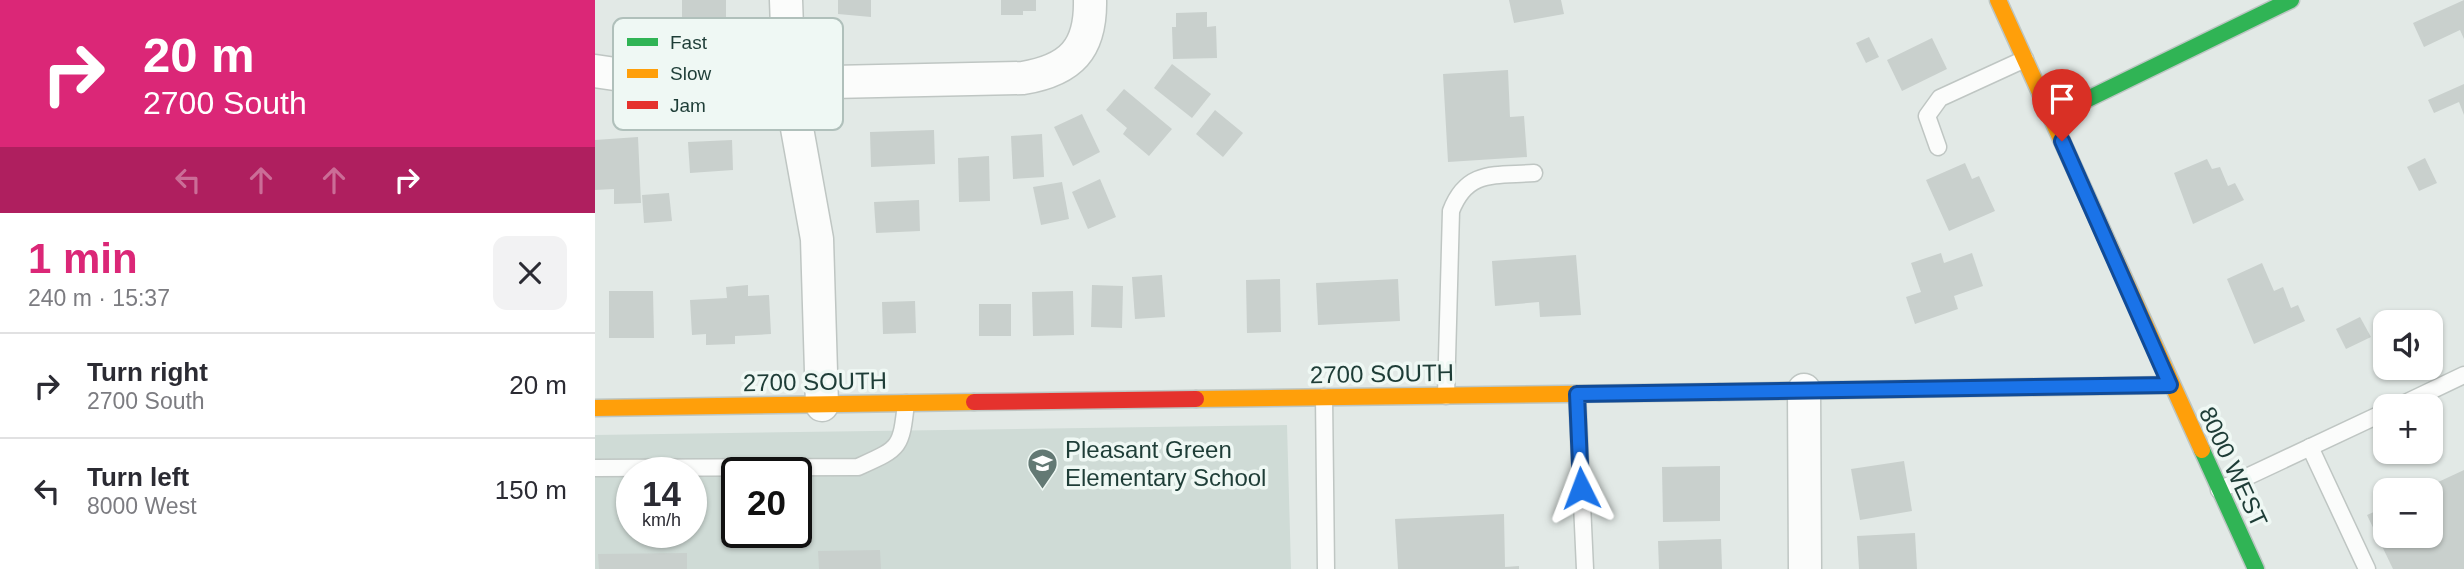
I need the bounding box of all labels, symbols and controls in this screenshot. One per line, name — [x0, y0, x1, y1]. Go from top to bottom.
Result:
legend — [613, 18, 843, 130]
icon: right — [28, 28, 119, 119]
text: 20 m — [143, 28, 255, 82]
text: Fast — [670, 32, 708, 53]
text: Slow — [670, 63, 711, 84]
pin — [2032, 69, 2092, 141]
icon: arrive — [2043, 80, 2081, 118]
text: 2700 South — [143, 85, 307, 121]
text: Jam — [670, 95, 706, 116]
icon: left — [169, 161, 207, 199]
icon: ahead — [242, 161, 280, 199]
icon: ahead — [315, 161, 353, 199]
icon: right — [388, 161, 426, 199]
text: 1 min — [28, 235, 138, 282]
button: close — [493, 236, 567, 310]
text: 240 m · 15:37 — [28, 285, 170, 311]
map controls — [2373, 310, 2443, 548]
button: sound — [2373, 310, 2443, 380]
text: Turn right — [87, 357, 208, 387]
street label: 2700 SOUTH — [1310, 359, 1454, 388]
icon: right — [28, 367, 66, 405]
street label: 2700 SOUTH — [743, 367, 887, 396]
text: 20 m — [509, 370, 567, 400]
text: 2700 South — [87, 388, 205, 414]
button: + — [2373, 394, 2443, 464]
street label: 8000 WEST — [2194, 402, 2273, 531]
place label: Pleasant Green Elementary School — [1065, 436, 1266, 491]
school or university icon: Pleasant Green Elementary School — [1025, 447, 1059, 491]
position arrow — [1544, 451, 1618, 525]
speed limit sign: 20 — [721, 457, 812, 548]
text: Turn left — [87, 462, 189, 492]
icon: left — [28, 472, 66, 510]
text: 14 — [642, 474, 681, 513]
text: 150 m — [495, 475, 567, 505]
button: − — [2373, 478, 2443, 548]
text: 8000 West — [87, 493, 197, 519]
text: km/h — [642, 510, 681, 530]

